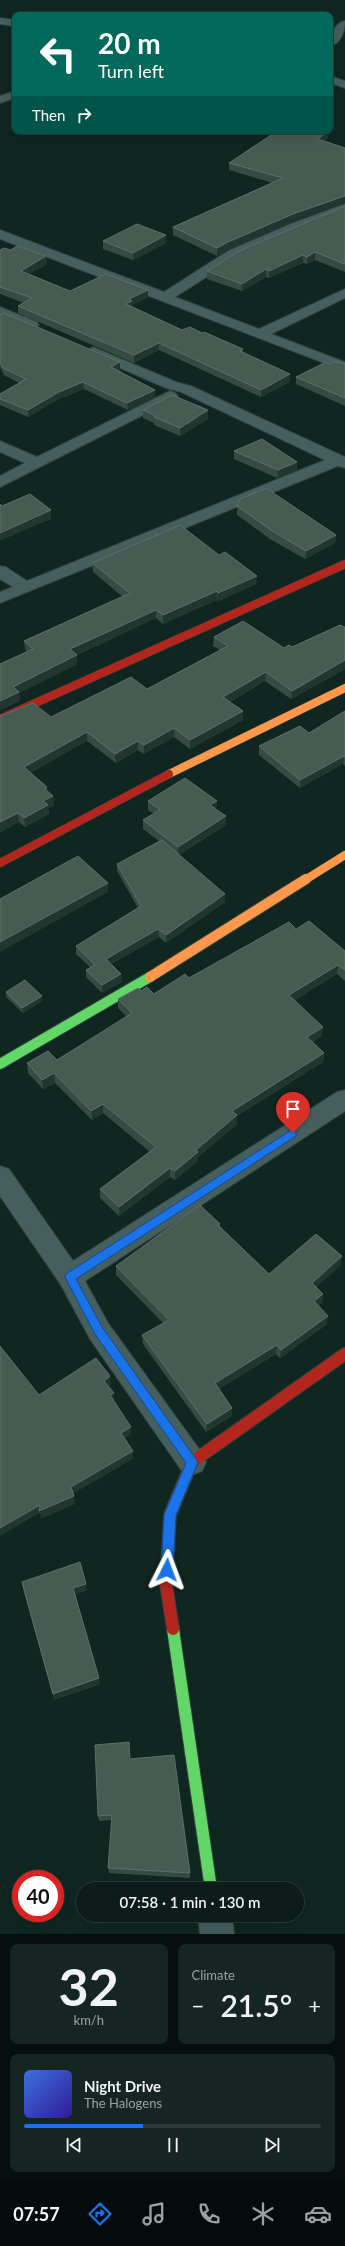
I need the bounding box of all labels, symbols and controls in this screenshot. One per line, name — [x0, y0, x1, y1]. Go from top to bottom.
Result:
text: 20 m — [98, 26, 161, 60]
icon: left — [32, 28, 84, 80]
text: Turn left — [98, 60, 164, 82]
icon: right — [73, 104, 95, 126]
text: Then — [32, 106, 65, 124]
pin — [276, 1092, 310, 1133]
icon: arrive — [282, 1098, 304, 1120]
position arrow — [146, 1549, 188, 1591]
speed limit sign: 40 — [12, 1870, 64, 1922]
text: 07:58 · 1 min · 130 m — [120, 1893, 260, 1911]
text: 32 — [59, 1955, 119, 2017]
text: Climate — [192, 1967, 235, 1983]
text: 21.5° — [220, 1987, 292, 2023]
text: − — [192, 1992, 204, 2019]
text: + — [308, 1992, 321, 2019]
text: km/h — [74, 2012, 104, 2028]
text: Night Drive — [84, 2077, 161, 2095]
text: The Halogens — [84, 2095, 162, 2111]
icon: previous — [63, 2134, 85, 2156]
icon: pause — [162, 2134, 184, 2156]
icon: next — [261, 2134, 283, 2156]
icon: directions — [86, 2200, 114, 2228]
icon: music — [140, 2200, 168, 2228]
icon: phone — [195, 2200, 223, 2228]
icon: climate — [249, 2200, 277, 2228]
icon: car — [304, 2200, 332, 2228]
text: 07:57 — [13, 2203, 60, 2225]

